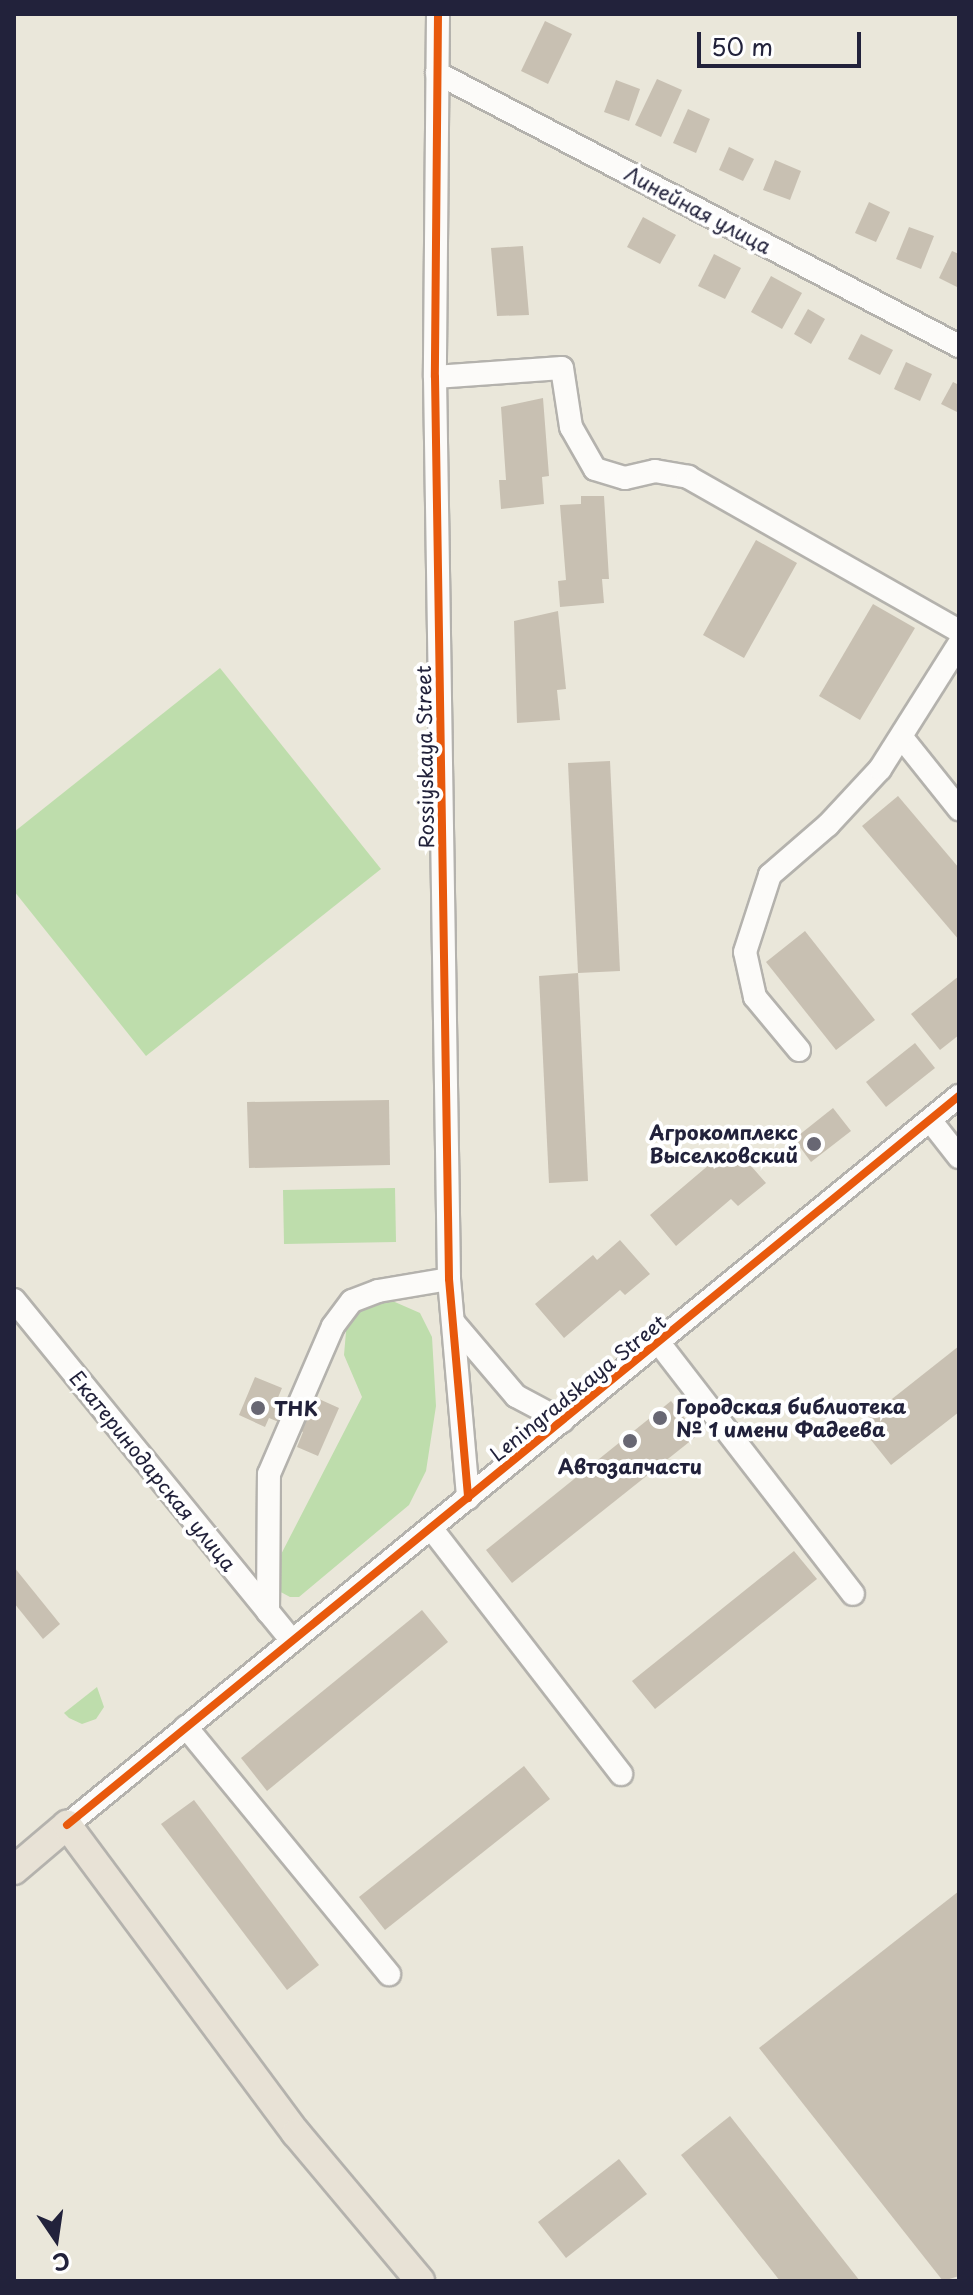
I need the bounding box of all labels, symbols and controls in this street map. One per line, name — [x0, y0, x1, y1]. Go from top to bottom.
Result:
scale bar — [701, 16, 865, 66]
text: 50 m — [711, 28, 773, 64]
street label: Линейная улица — [620, 161, 776, 259]
street label: Rossiyskaya Street — [411, 665, 439, 849]
place label: Агрокомплекс Выселковский — [649, 1120, 798, 1167]
marker: Агрокомплекс Выселковский — [805, 1135, 823, 1153]
street label: Leningradskaya Street — [485, 1310, 671, 1466]
street label: Екатеринодарская улица — [64, 1366, 242, 1576]
place label: Городская библиотека № 1 имени Фадеева — [676, 1394, 906, 1441]
place label: ТНК — [274, 1396, 318, 1420]
marker: ТНК — [249, 1399, 267, 1417]
marker: Городская библиотека № 1 имени Фадеева — [651, 1409, 669, 1427]
marker: Автозапчасти — [621, 1432, 639, 1450]
place label: Автозапчасти — [558, 1454, 702, 1478]
north arrow — [16, 2199, 96, 2279]
text: С — [50, 2245, 73, 2281]

